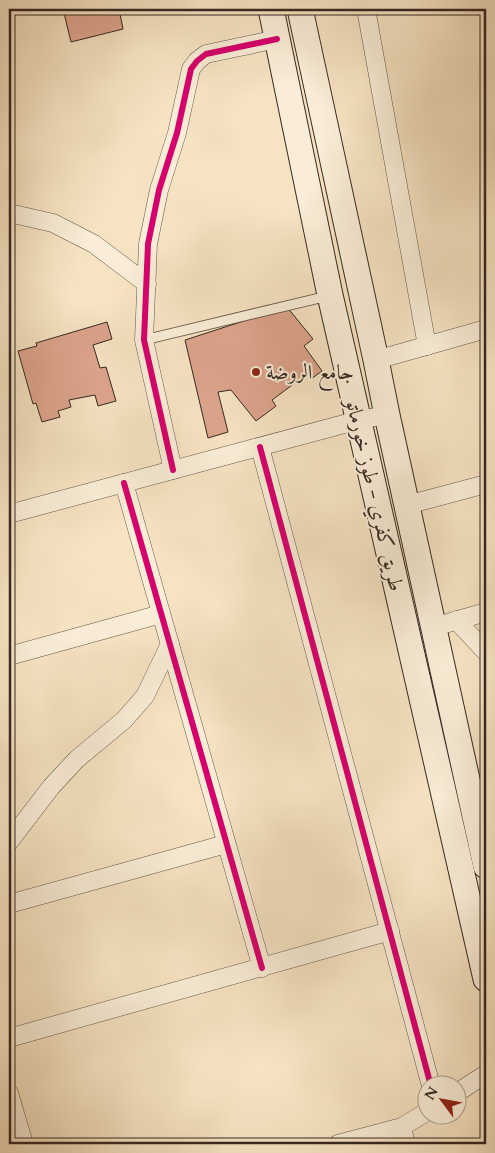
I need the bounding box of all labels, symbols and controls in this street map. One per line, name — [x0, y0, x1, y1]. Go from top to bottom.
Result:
place label: جامع الروضة — [266, 358, 354, 391]
marker: جامع الروضة — [250, 366, 262, 378]
street label: طريق كفري - طوز خورماتو — [337, 394, 411, 594]
north arrow — [418, 1076, 468, 1126]
text: N — [420, 1083, 443, 1104]

